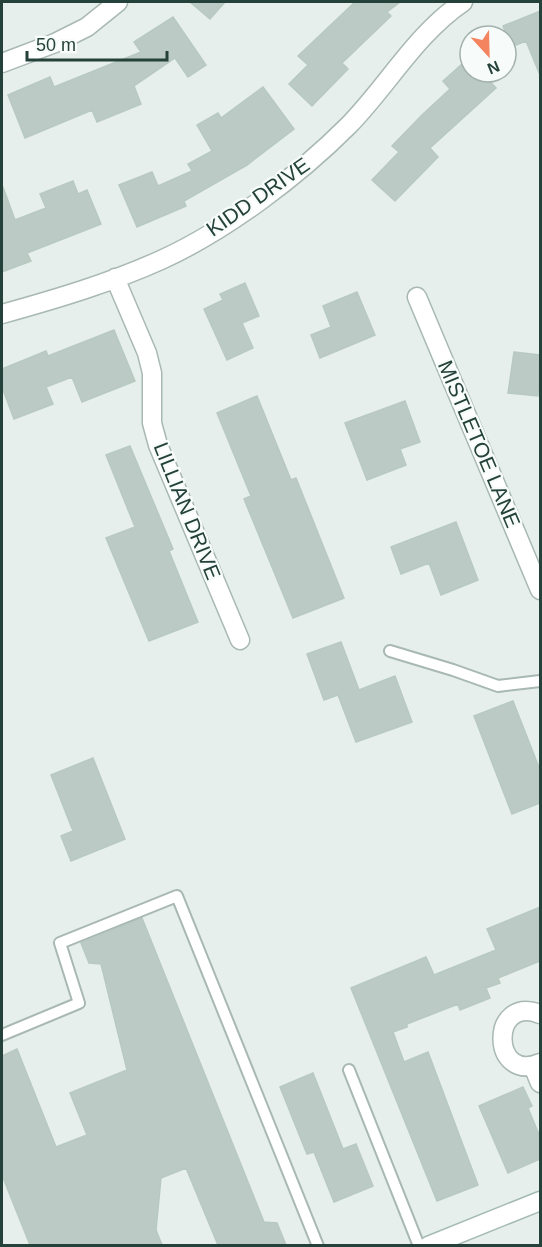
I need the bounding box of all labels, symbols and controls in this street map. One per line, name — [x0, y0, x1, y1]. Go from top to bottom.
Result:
scale bar — [27, 24, 166, 62]
north arrow — [458, 24, 518, 84]
text: 50 m — [36, 35, 76, 55]
text: N — [485, 57, 502, 77]
street label: KIDD DRIVE — [202, 153, 314, 240]
street label: MISTLETOE LANE — [434, 357, 525, 531]
street label: LILLIAN DRIVE — [149, 439, 225, 583]

